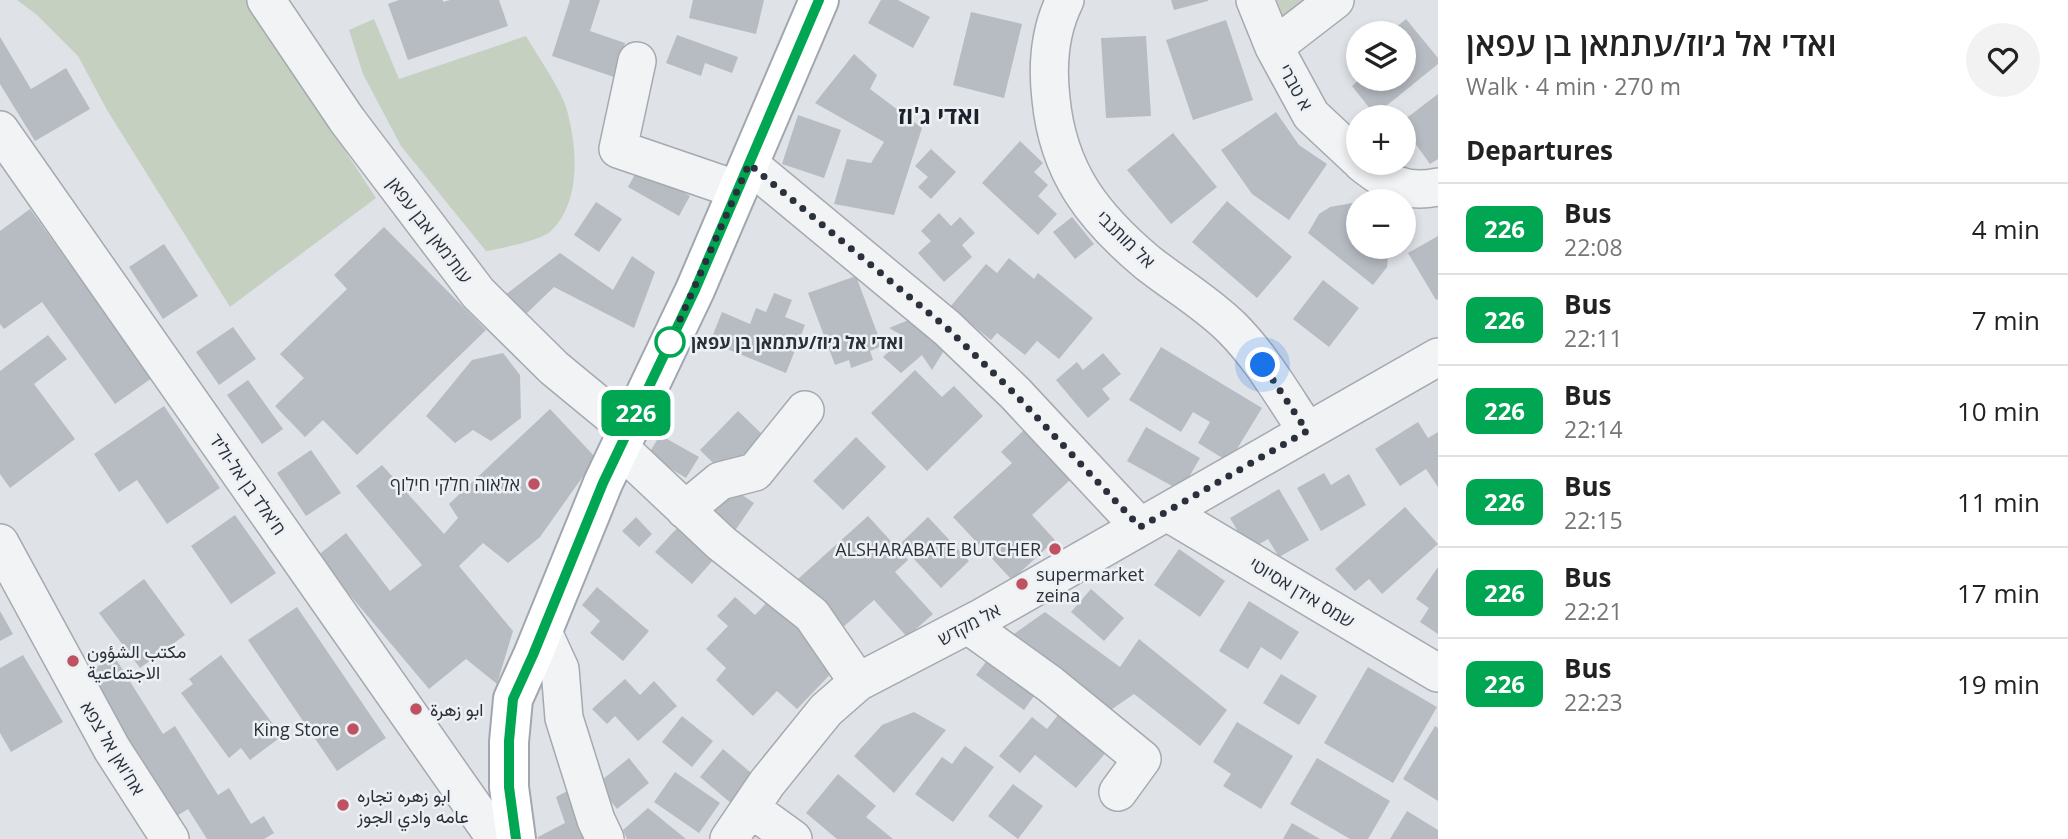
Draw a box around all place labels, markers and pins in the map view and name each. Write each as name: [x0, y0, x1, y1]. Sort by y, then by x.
marker: ואדי אל ג׳וז/עתמאן בן עפאן: [655, 327, 685, 357]
place label: ואדי אל ג׳וז/עתמאן בן עפאן: [691, 330, 903, 354]
place label: אלאוה חלקי חילוף: [390, 472, 520, 496]
marker: אלאוה חלקי חילוף: [526, 476, 542, 492]
place label: ALSHARABATE BUTCHER: [835, 537, 1041, 561]
marker: ALSHARABATE BUTCHER: [1047, 541, 1063, 557]
place label: supermarket zeina: [1036, 562, 1144, 607]
marker: supermarket zeina: [1014, 576, 1030, 592]
place label: مكتب الشؤون الاجتماعية: [87, 639, 186, 684]
marker: مكتب الشؤون الاجتماعية: [65, 653, 81, 669]
place label: ابو زهرة: [430, 697, 483, 721]
marker: ابو زهرة: [408, 701, 424, 717]
place label: King Store: [253, 717, 339, 741]
marker: King Store: [345, 721, 361, 737]
place label: ابو زهره تجاره عامه وادي الجوز: [356, 783, 469, 832]
marker: ابو زهره تجاره عامه وادي الجوز: [335, 797, 351, 813]

